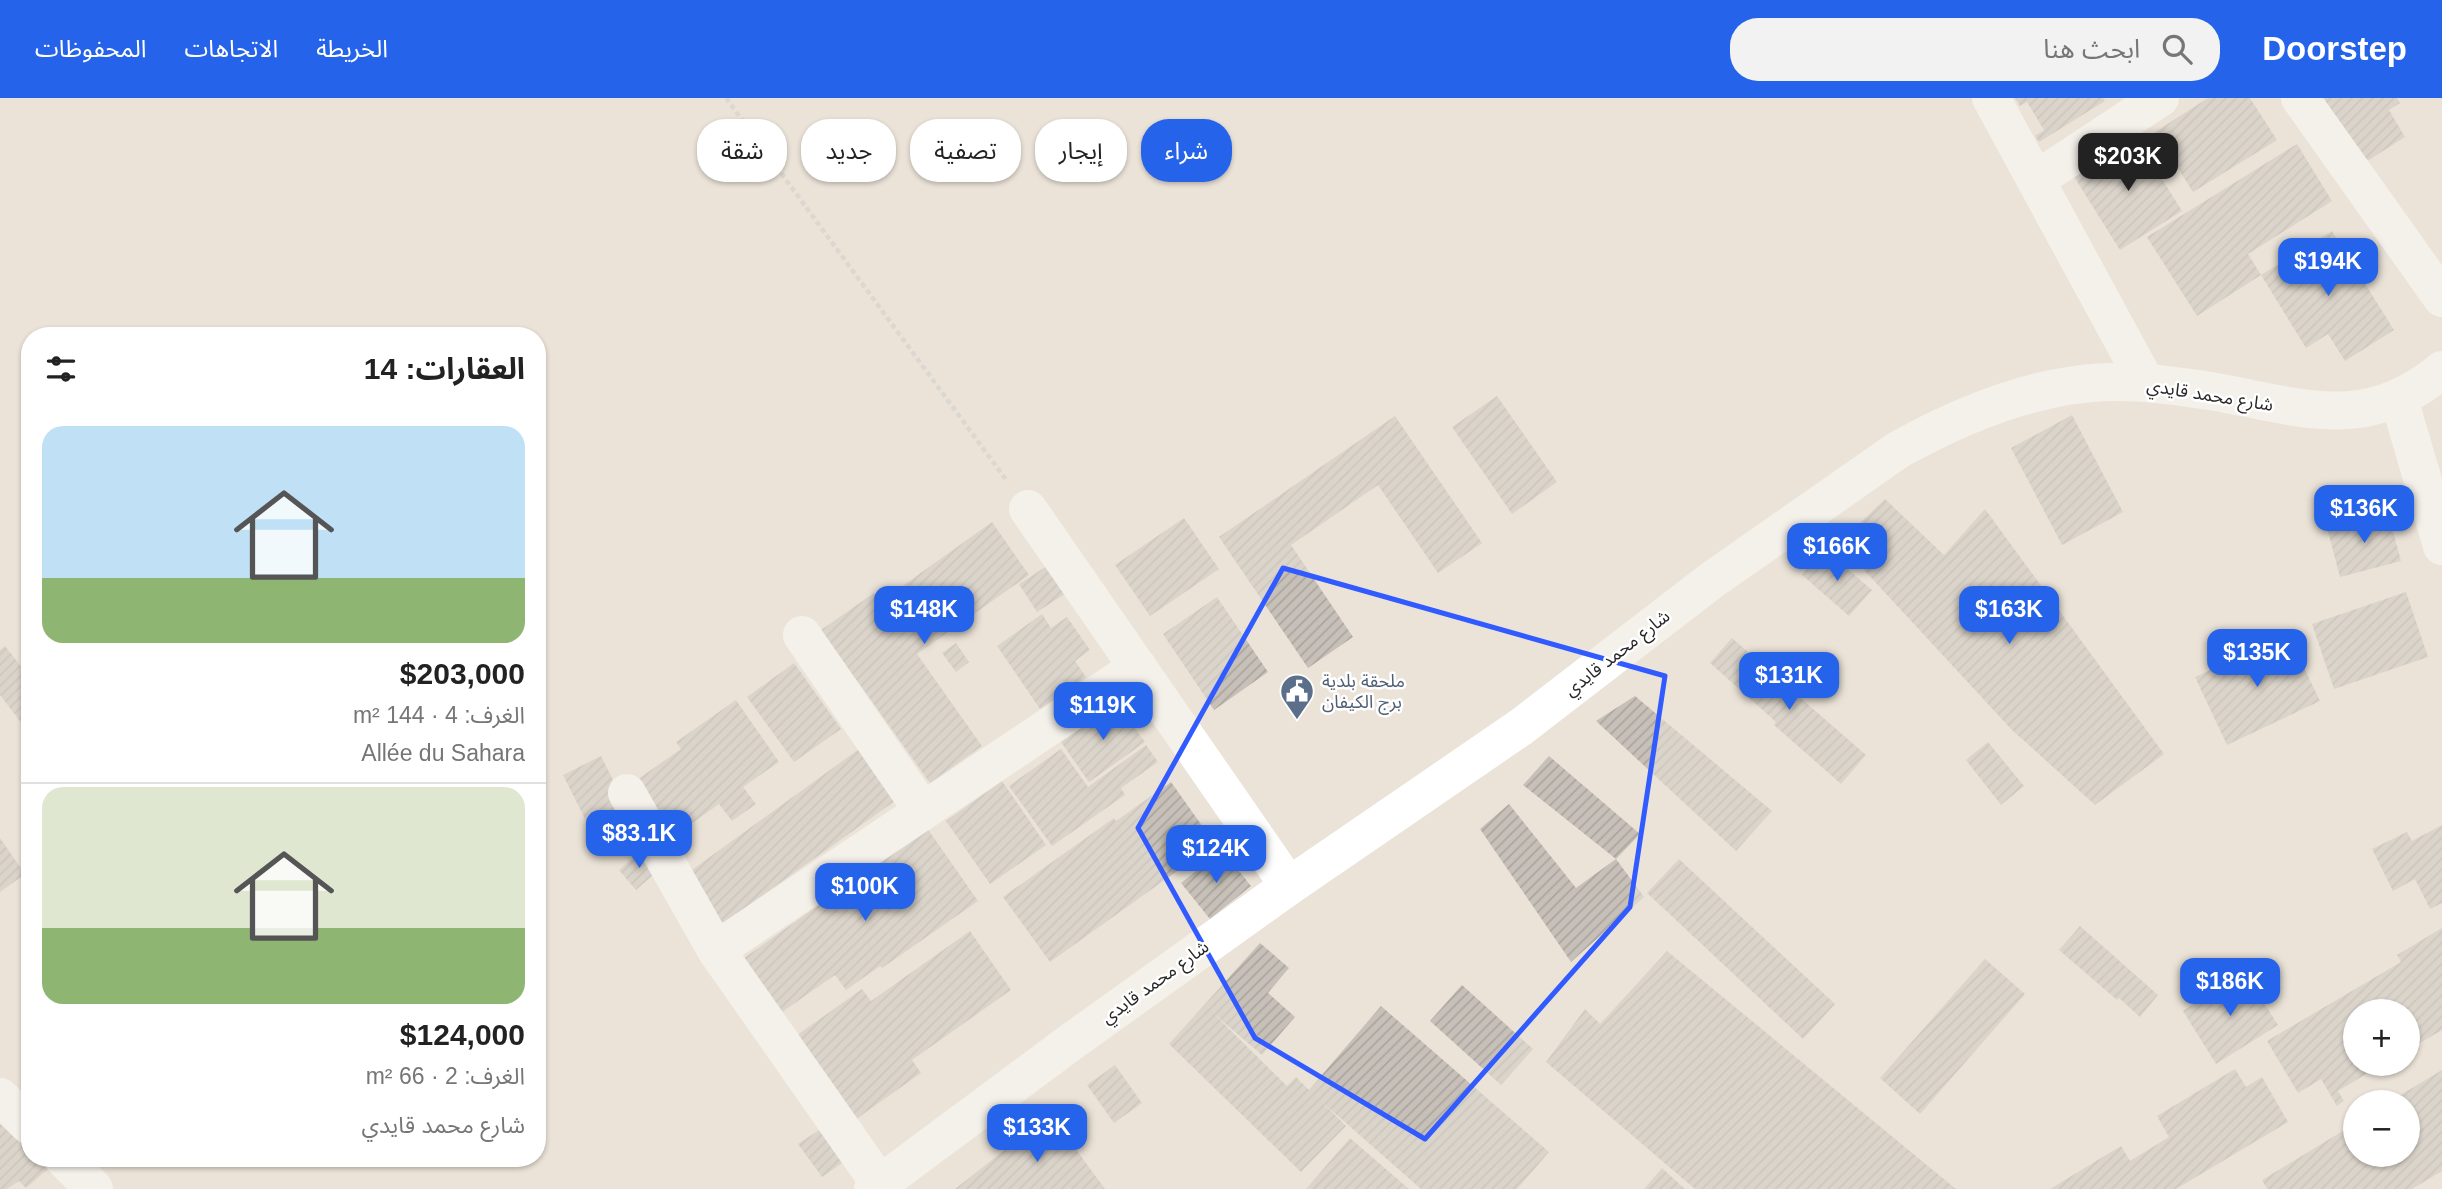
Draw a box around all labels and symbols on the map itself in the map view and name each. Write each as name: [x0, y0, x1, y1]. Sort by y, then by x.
pin: $203K: [2079, 134, 2177, 193]
pin: $194K: [2279, 238, 2377, 298]
street label: شارع محمد قايدي: [2145, 375, 2275, 419]
pin: $136K: [2315, 486, 2413, 545]
pin: $166K: [1788, 524, 1886, 583]
pin: $148K: [875, 587, 973, 646]
pin: $163K: [1960, 587, 2058, 646]
street label: شارع محمد قايدي: [1560, 606, 1676, 703]
pin: $135K: [2208, 630, 2306, 689]
pin: $131K: [1740, 652, 1838, 712]
place label: ملحقة بلدية برج الكيفان: [1322, 671, 1405, 715]
public building icon: ملحقة بلدية برج الكيفان: [1278, 672, 1316, 721]
pin: $119K: [1054, 682, 1152, 742]
pin: $83.1K: [582, 810, 696, 870]
pin: $124K: [1167, 826, 1265, 885]
pin: $100K: [816, 864, 914, 923]
street label: شارع محمد قايدي: [1097, 936, 1215, 1031]
pin: $186K: [2181, 958, 2279, 1018]
pin: $133K: [988, 1104, 1086, 1164]

